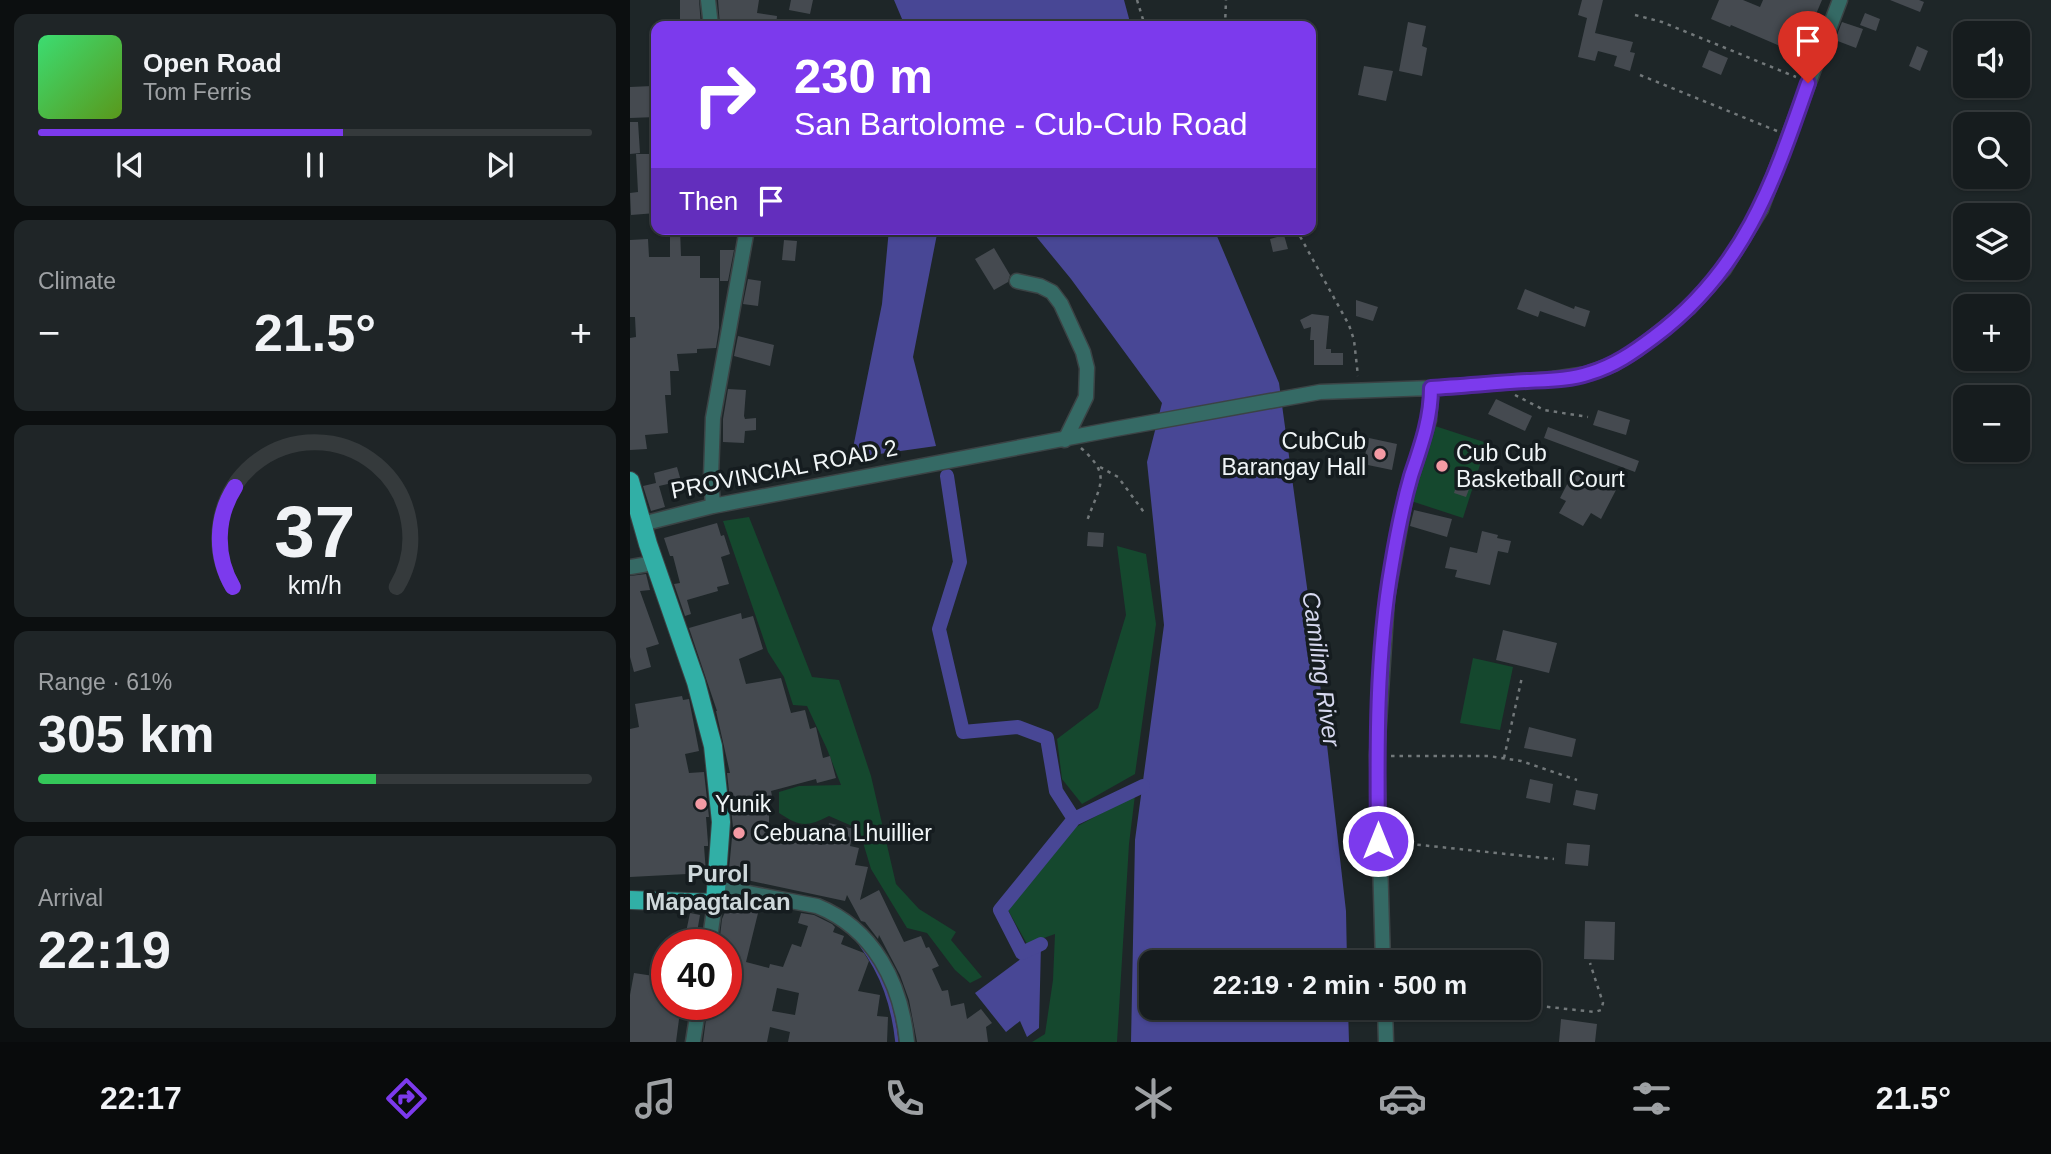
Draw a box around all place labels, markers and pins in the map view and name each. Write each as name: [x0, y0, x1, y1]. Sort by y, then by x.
pin: [1778, 11, 1838, 83]
place label: CubCub Barangay Hall: [1222, 428, 1366, 480]
place label: Cub Cub Basketball Court: [1456, 440, 1625, 492]
marker: CubCub Barangay Hall: [1372, 446, 1388, 462]
marker: Cub Cub Basketball Court: [1434, 458, 1450, 474]
place label: Yunik: [715, 791, 772, 817]
marker: Yunik: [693, 796, 709, 812]
place label: Cebuana Lhuillier: [753, 820, 932, 846]
marker: Cebuana Lhuillier: [731, 825, 747, 841]

